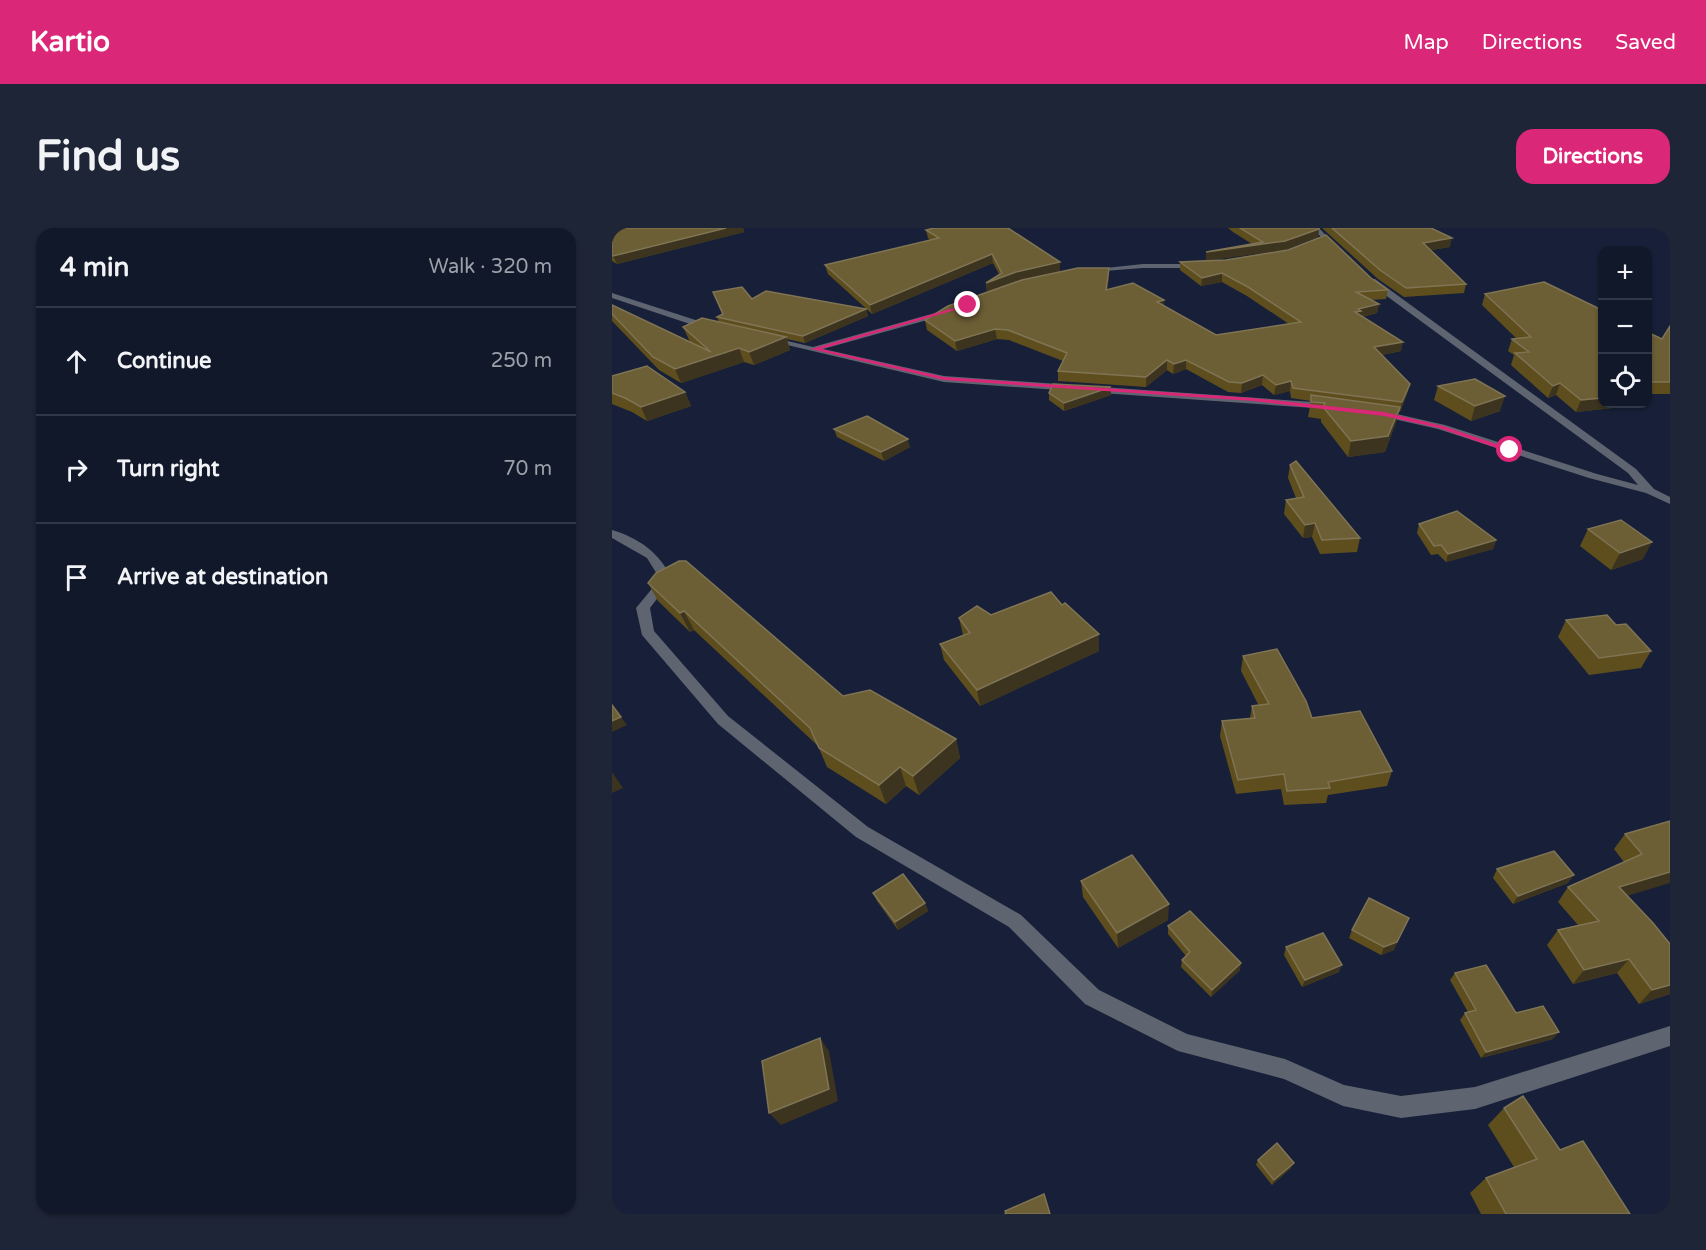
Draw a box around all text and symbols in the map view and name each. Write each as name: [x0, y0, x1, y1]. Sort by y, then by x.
text: Kartio: [30, 25, 110, 59]
text: Map: [1403, 30, 1449, 55]
text: Directions: [1482, 30, 1582, 55]
text: Saved: [1615, 30, 1676, 55]
button: Directions: [1516, 129, 1670, 184]
text: Find us: [36, 131, 180, 182]
map controls: [1598, 246, 1652, 408]
button: +: [1598, 246, 1652, 300]
text: 4 min: [60, 252, 129, 283]
text: Walk · 320 m: [429, 255, 552, 279]
route end: [954, 291, 980, 317]
button: −: [1598, 300, 1652, 354]
icon: ahead: [60, 345, 93, 378]
text: Continue: [117, 348, 212, 374]
text: 250 m: [491, 349, 552, 373]
button: locate: [1598, 354, 1652, 408]
route start: [1496, 436, 1522, 462]
icon: right: [60, 453, 93, 486]
text: Turn right: [117, 456, 219, 482]
text: 70 m: [503, 457, 552, 481]
icon: arrive: [60, 561, 93, 594]
text: Arrive at destination: [117, 564, 328, 590]

